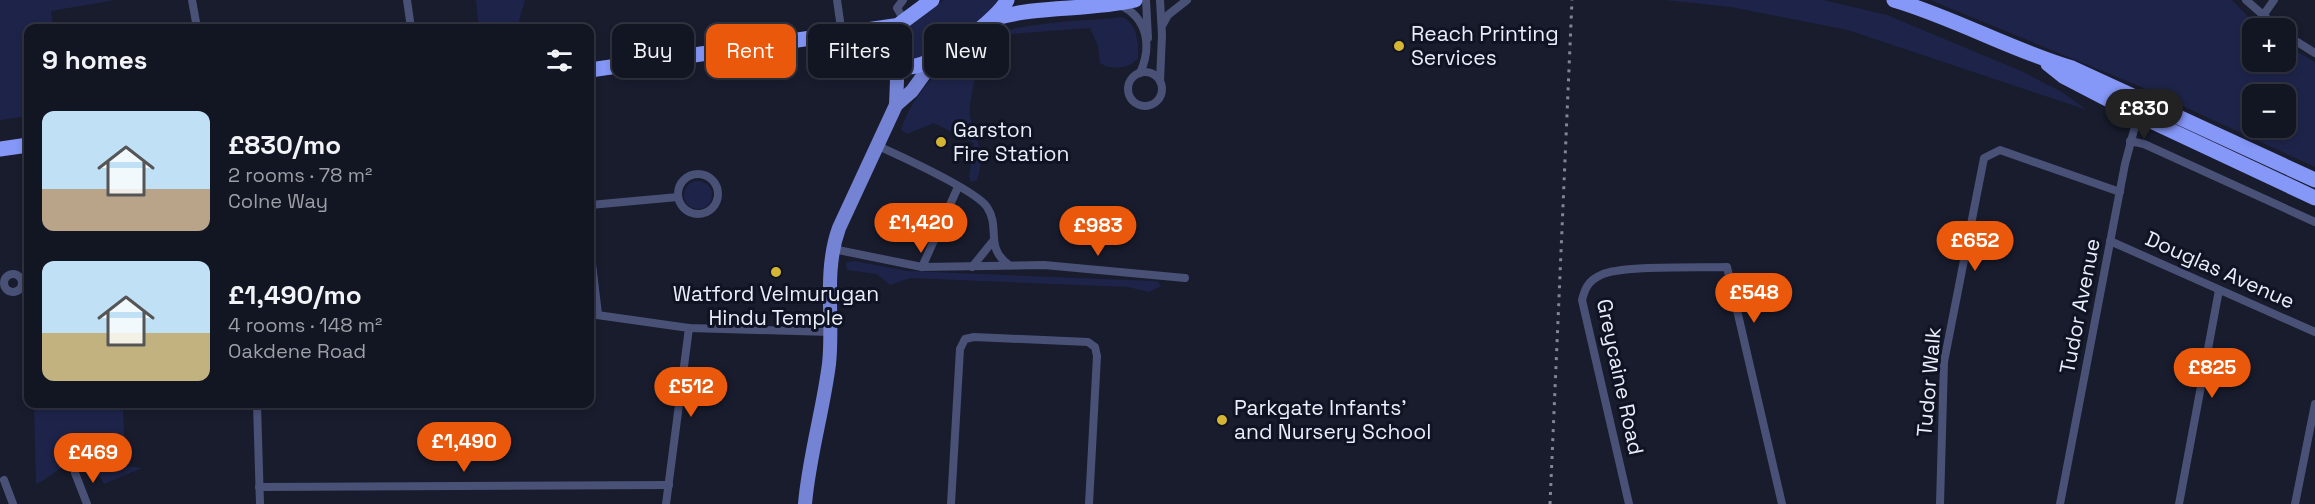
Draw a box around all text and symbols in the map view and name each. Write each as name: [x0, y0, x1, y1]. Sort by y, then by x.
map controls: [2242, 18, 2296, 138]
button: +: [2242, 18, 2296, 72]
place label: Reach Printing Services: [1411, 20, 1559, 71]
chip: Buy: [612, 24, 694, 78]
chip: Rent: [706, 24, 796, 78]
chip: Filters: [808, 24, 912, 78]
chip: New: [924, 24, 1009, 78]
marker: Reach Printing Services: [1392, 39, 1406, 53]
text: 9 homes: [42, 43, 147, 77]
icon: filters: [543, 44, 576, 77]
button: −: [2242, 84, 2296, 138]
pin: £830: [2108, 89, 2180, 140]
text: £830: [2119, 95, 2169, 121]
place label: Garston Fire Station: [953, 116, 1069, 167]
text: £830/mo: [228, 128, 341, 162]
icon: home: [90, 135, 162, 207]
marker: Garston Fire Station: [934, 135, 948, 149]
text: 2 rooms · 78 m²: [228, 162, 372, 188]
text: Colne Way: [228, 188, 328, 214]
pin: £1,420: [872, 203, 970, 254]
pin: £983: [1062, 206, 1134, 257]
text: £1,420: [888, 209, 954, 235]
text: £983: [1073, 212, 1123, 238]
pin: £652: [1939, 221, 2011, 272]
street label: Douglas Avenue: [2141, 225, 2299, 315]
text: £652: [1951, 227, 1999, 253]
street label: Tudor Avenue: [2053, 236, 2106, 376]
marker: Watford Velmurugan Hindu Temple: [769, 265, 783, 279]
pin: £548: [1718, 273, 1790, 324]
text: £1,490/mo: [228, 278, 362, 312]
text: £548: [1729, 279, 1779, 305]
place label: Watford Velmurugan Hindu Temple: [673, 280, 879, 331]
icon: home: [90, 285, 162, 357]
street label: Greycaine Road: [1591, 296, 1650, 457]
text: 4 rooms · 148 m²: [228, 312, 382, 338]
street label: Tudor Walk: [1910, 326, 1947, 438]
text: Oakdene Road: [228, 338, 366, 364]
pin: £825: [2176, 348, 2248, 399]
text: £825: [2188, 354, 2236, 380]
pin: £512: [655, 367, 727, 418]
text: £512: [668, 373, 714, 399]
place label: Parkgate Infants' and Nursery School: [1234, 394, 1431, 445]
marker: Parkgate Infants' and Nursery School: [1215, 413, 1229, 427]
pin: £1,490: [415, 422, 513, 473]
text: £1,490: [431, 428, 497, 454]
pin: £469: [57, 433, 129, 484]
text: £469: [68, 439, 118, 465]

